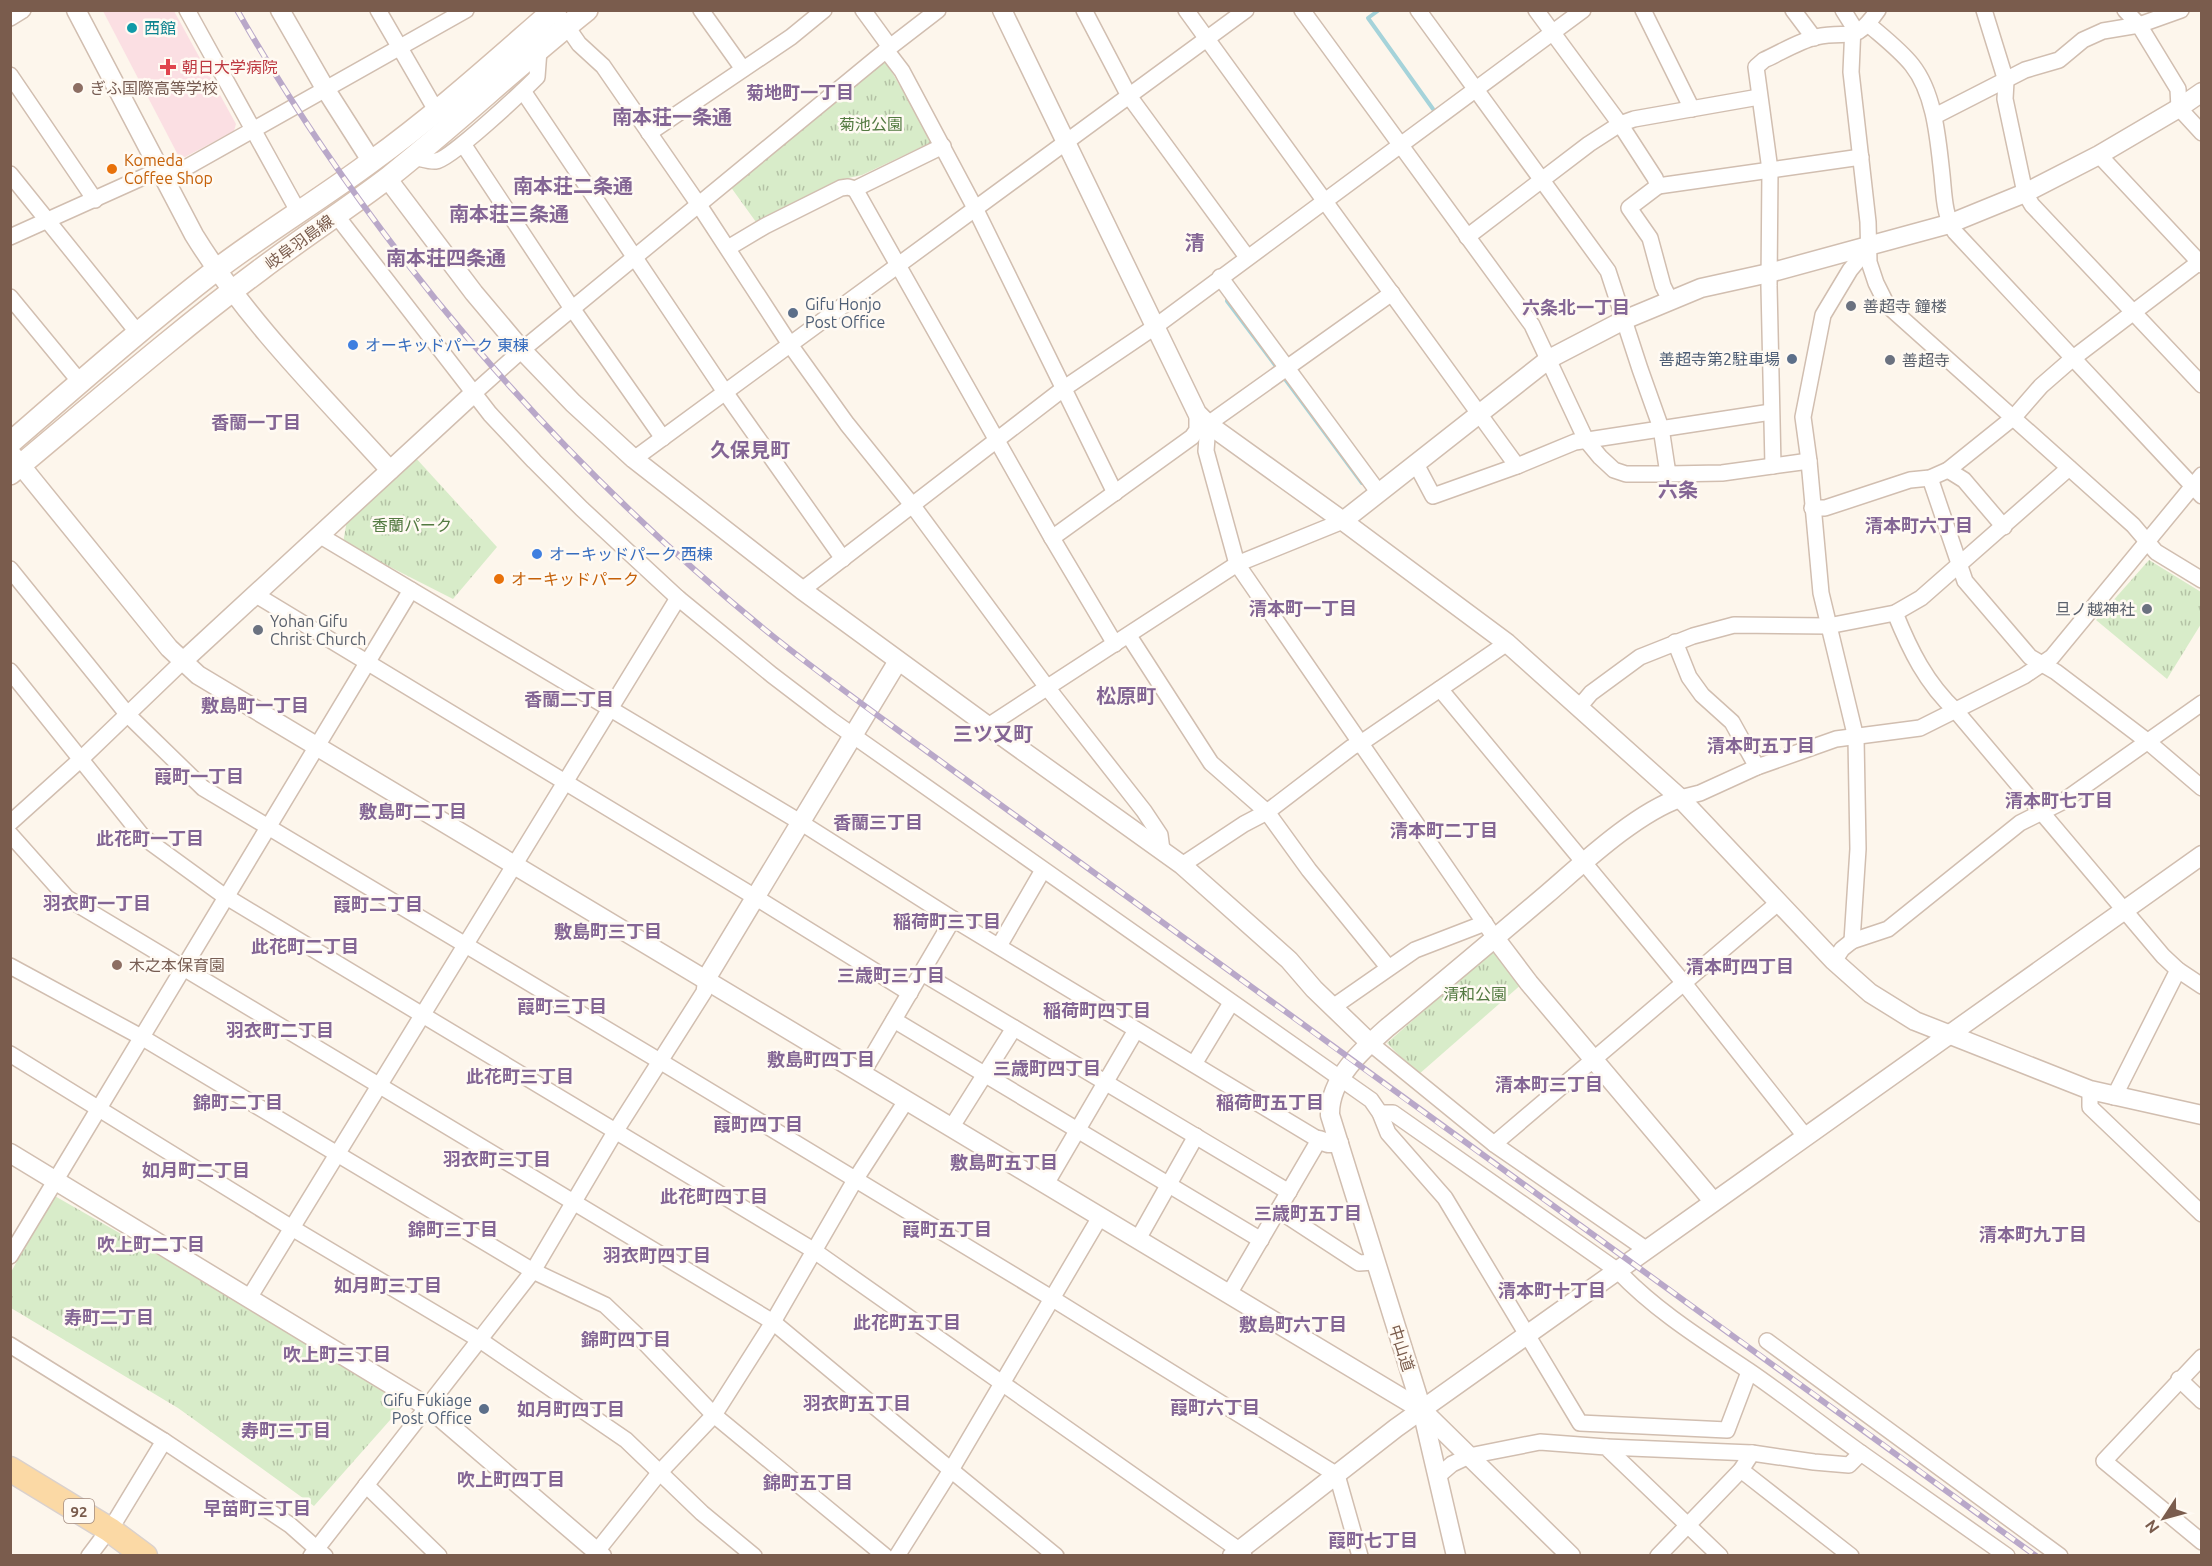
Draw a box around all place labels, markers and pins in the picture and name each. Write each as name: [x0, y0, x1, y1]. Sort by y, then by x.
place label: 西館: [144, 19, 176, 37]
marker: 西館: [125, 21, 139, 35]
marker: 朝日大学病院: [159, 58, 177, 76]
place label: 朝日大学病院: [182, 58, 278, 76]
place label: ぎふ国際高等学校: [90, 79, 218, 97]
marker: ぎふ国際高等学校: [71, 81, 85, 95]
place label: Komeda Coffee Shop: [124, 151, 213, 187]
marker: Komeda Coffee Shop: [105, 162, 119, 176]
place label: Gifu Honjo Post Office: [805, 295, 885, 331]
place label: 善超寺 鐘楼: [1863, 297, 1947, 315]
marker: 善超寺 鐘楼: [1844, 299, 1858, 313]
marker: Gifu Honjo Post Office: [786, 306, 800, 320]
place label: オーキッドパーク 東棟: [365, 336, 529, 354]
marker: オーキッドパーク 東棟: [346, 338, 360, 352]
place label: 善超寺第2駐車場: [1659, 350, 1780, 368]
place label: 善超寺: [1902, 351, 1950, 369]
marker: 善超寺第2駐車場: [1785, 352, 1799, 366]
marker: 善超寺: [1883, 353, 1897, 367]
place label: オーキッドパーク 西棟: [549, 545, 713, 563]
marker: オーキッドパーク 西棟: [530, 547, 544, 561]
place label: オーキッドパーク: [511, 570, 639, 588]
marker: オーキッドパーク: [492, 572, 506, 586]
place label: 旦ノ越神社: [2055, 600, 2135, 618]
marker: 旦ノ越神社: [2140, 602, 2154, 616]
place label: Yohan Gifu Christ Church: [270, 612, 367, 648]
marker: Yohan Gifu Christ Church: [251, 623, 265, 637]
place label: 木之本保育園: [129, 956, 225, 974]
marker: 木之本保育園: [110, 958, 124, 972]
place label: Gifu Fukiage Post Office: [383, 1391, 472, 1427]
marker: Gifu Fukiage Post Office: [477, 1402, 491, 1416]

